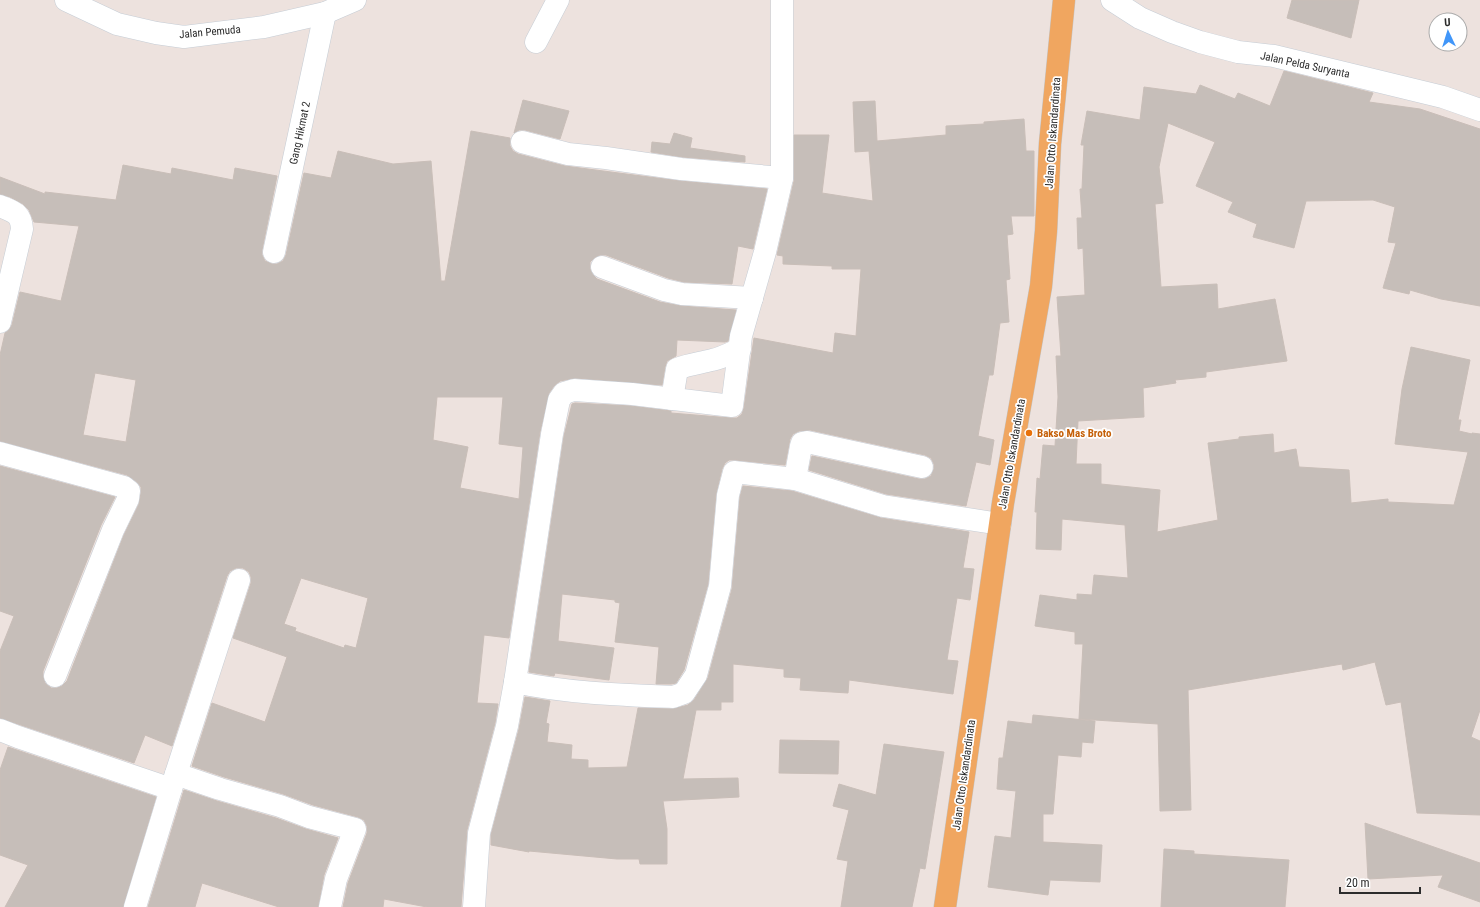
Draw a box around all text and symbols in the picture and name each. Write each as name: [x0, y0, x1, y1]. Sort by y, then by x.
north arrow: [1428, 12, 1468, 52]
text: U: [1444, 16, 1451, 29]
street label: Jalan Pemuda: [179, 23, 241, 41]
street label: Jalan Pelda Suryanta: [1259, 49, 1351, 81]
street label: Jalan Otto Iskandardinata: [1043, 77, 1063, 189]
street label: Gang Hikmat 2: [287, 100, 313, 166]
street label: Jalan Otto Iskandardinata: [996, 398, 1028, 510]
place label: Bakso Mas Broto: [1037, 427, 1112, 440]
marker: Bakso Mas Broto: [1024, 428, 1034, 438]
street label: Jalan Otto Iskandardinata: [950, 719, 978, 831]
scale bar: [1340, 869, 1420, 895]
text: 20 m: [1346, 876, 1370, 890]

